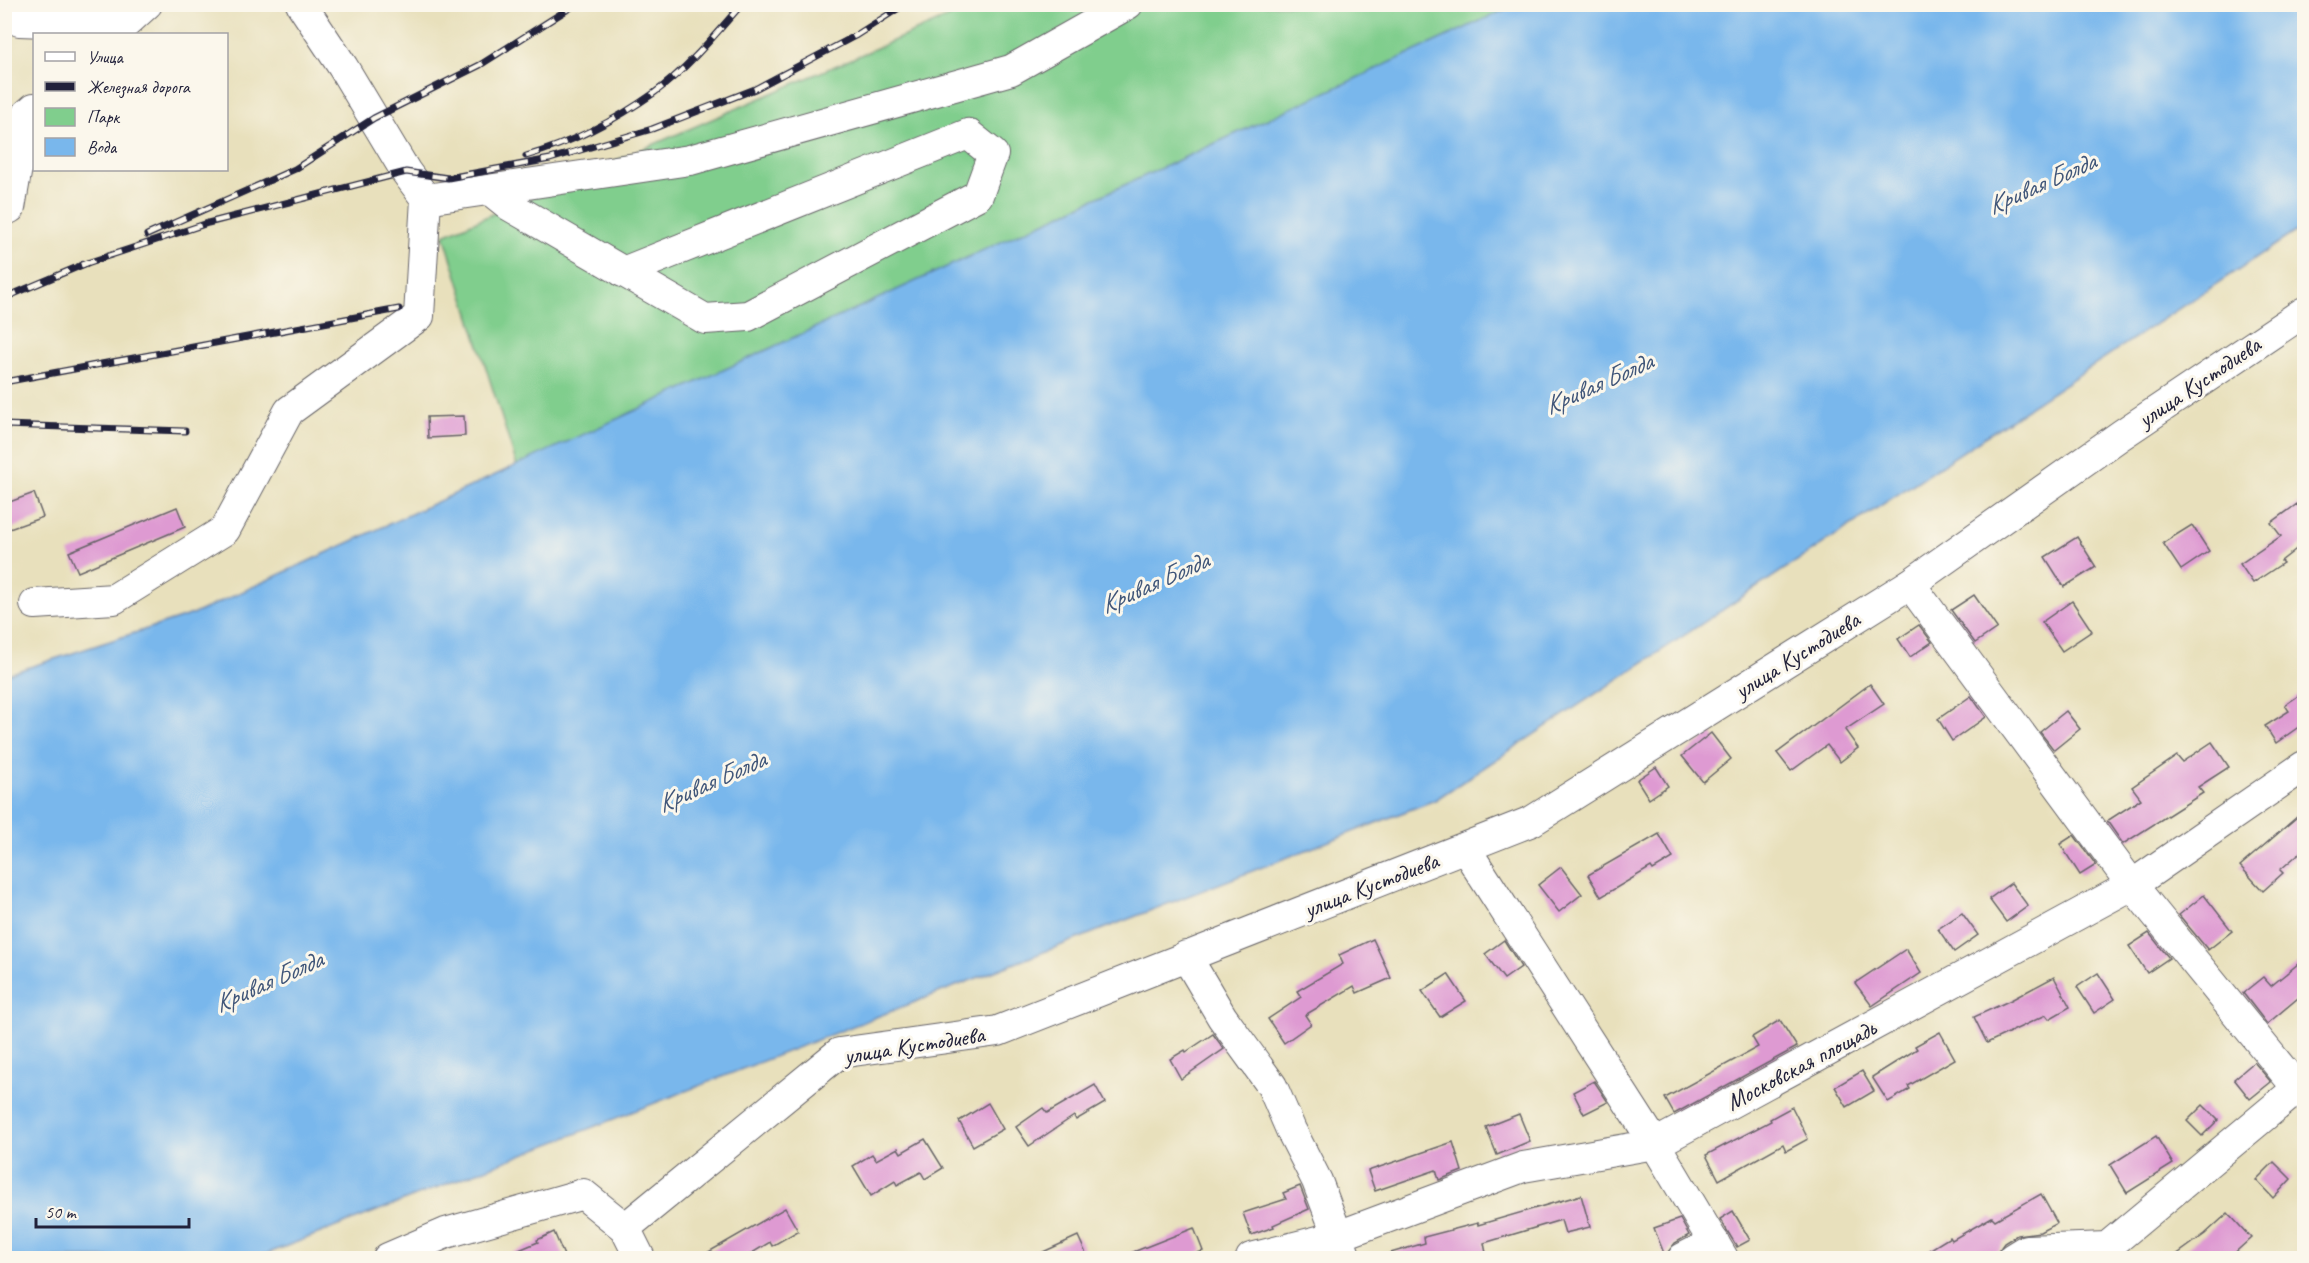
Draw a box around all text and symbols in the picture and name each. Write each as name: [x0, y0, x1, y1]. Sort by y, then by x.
legend: [33, 33, 228, 171]
text: Улица: [87, 46, 124, 68]
text: Железная дорога: [87, 76, 191, 99]
text: Парк: [87, 106, 121, 128]
text: Вода: [87, 136, 118, 158]
water label: Кривая Болда: [1982, 144, 2103, 222]
street label: улица Кустодиева: [2130, 329, 2267, 435]
water label: Кривая Болда: [1539, 344, 1660, 422]
water label: Кривая Болда: [1095, 543, 1216, 621]
street label: улица Кустодиева: [1727, 604, 1866, 706]
water label: Кривая Болда: [652, 742, 773, 820]
street label: улица Кустодиева: [1298, 845, 1444, 925]
water label: Кривая Болда: [209, 942, 330, 1020]
street label: Московская площадь: [1721, 1012, 1882, 1117]
street label: улица Кустодиева: [840, 1019, 988, 1071]
scale bar: [36, 1191, 189, 1229]
text: 50 m: [45, 1201, 78, 1223]

